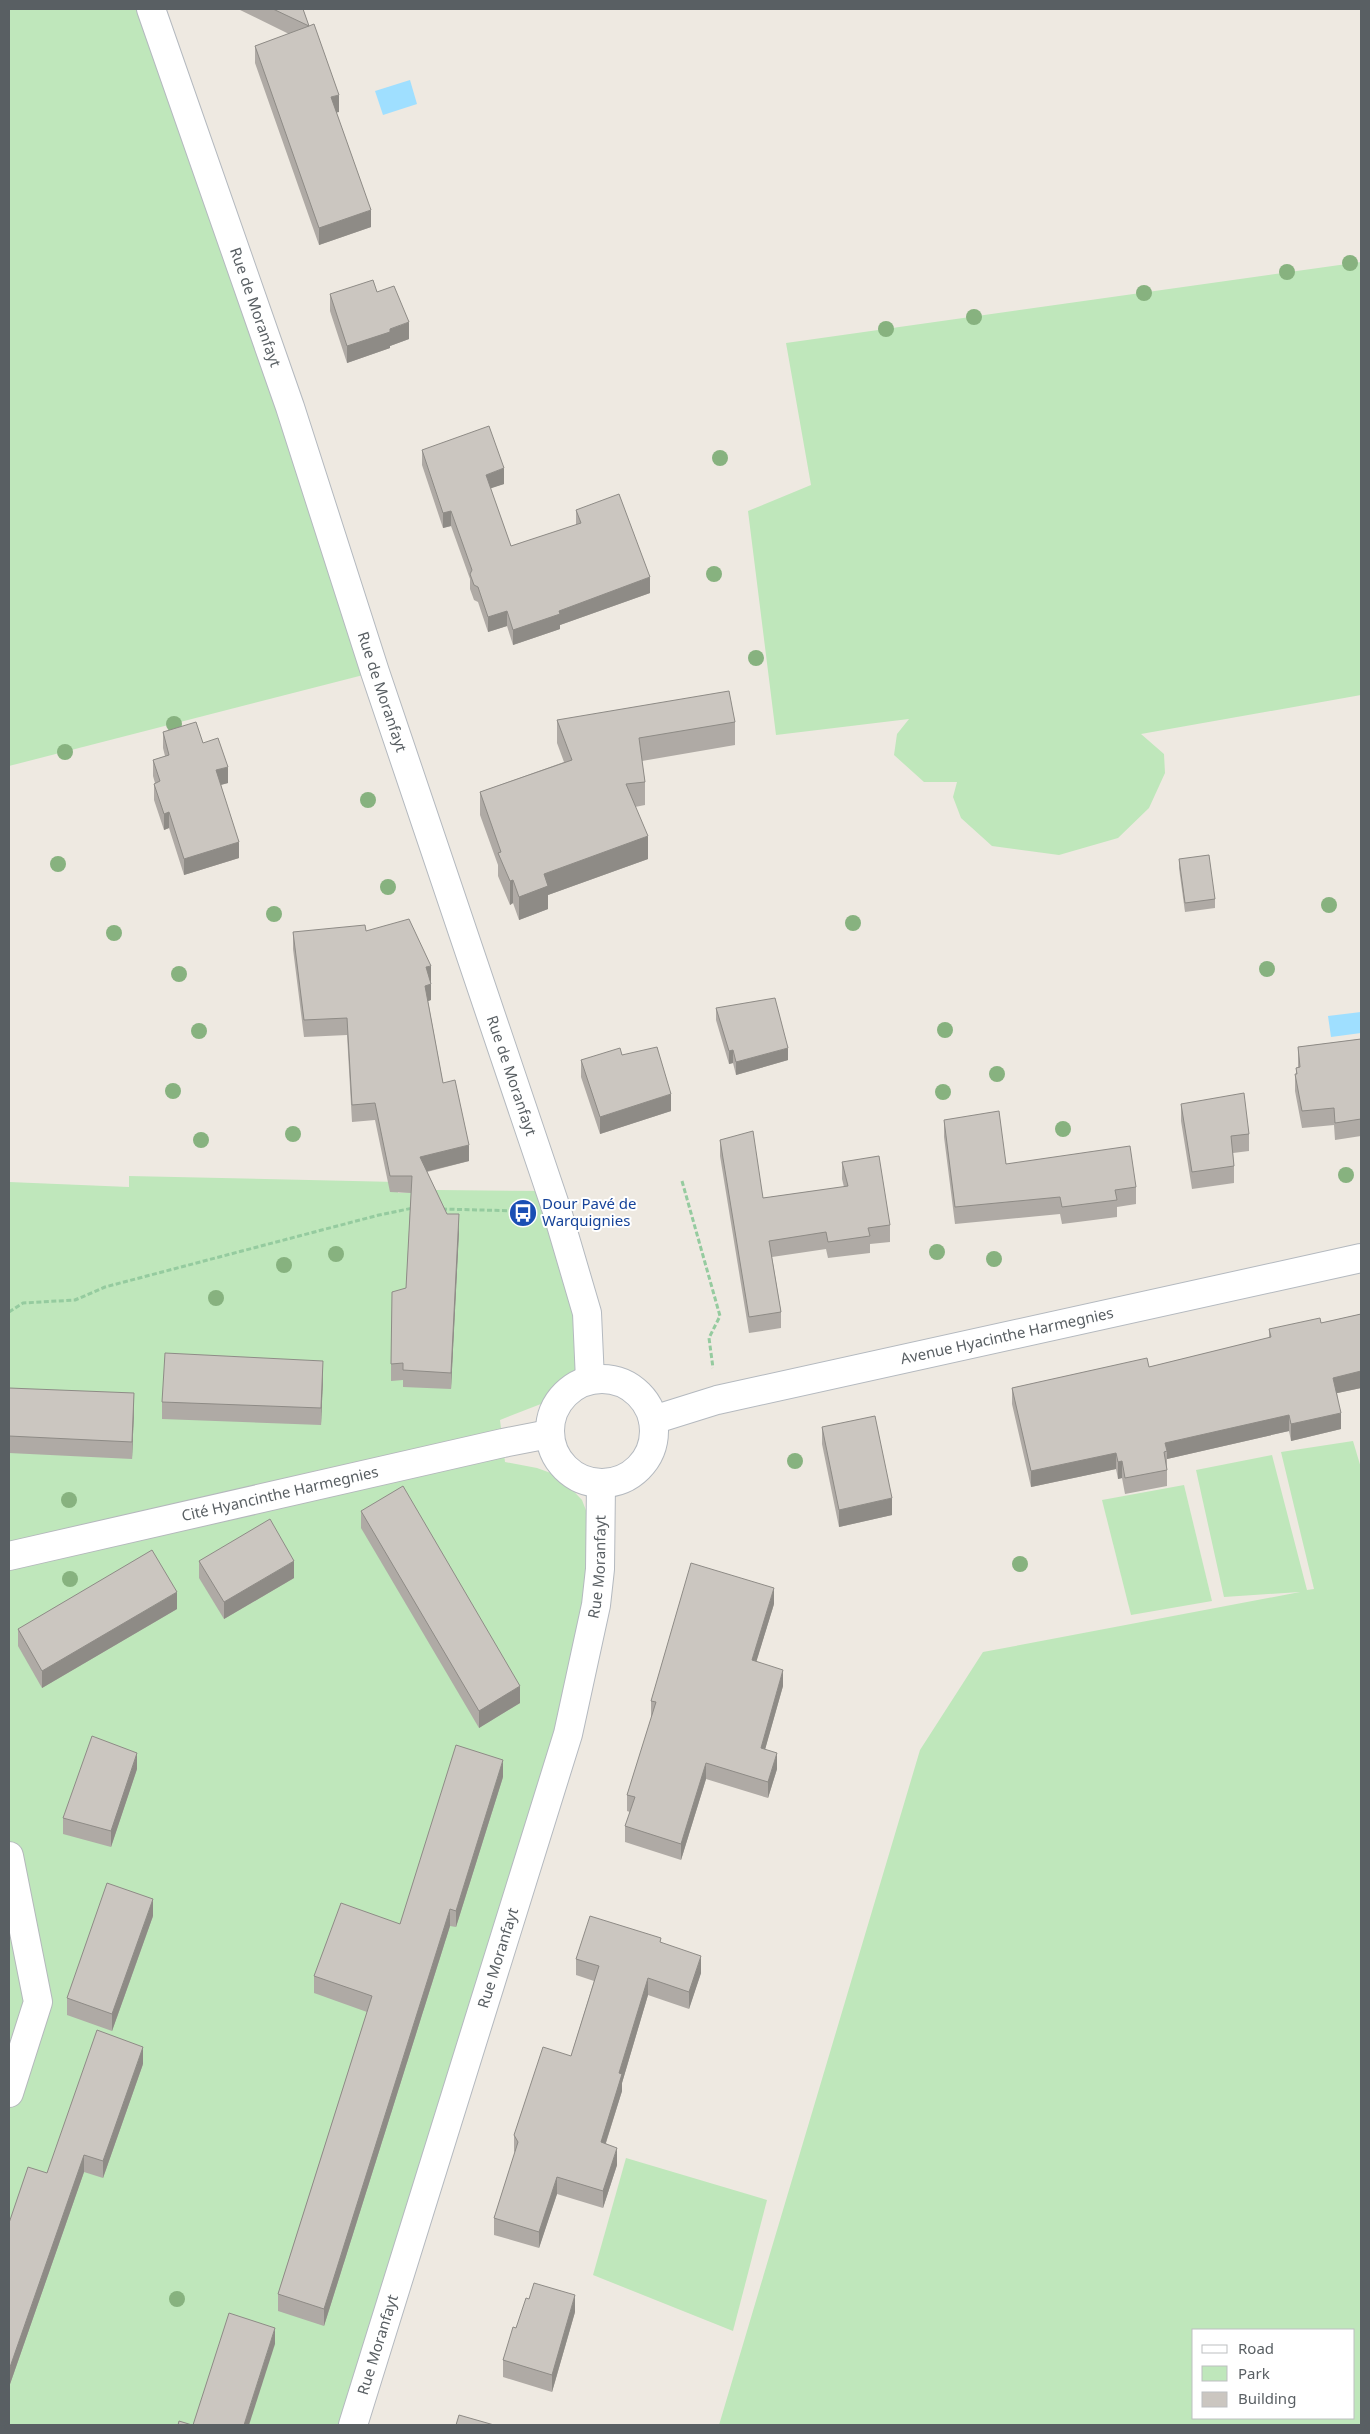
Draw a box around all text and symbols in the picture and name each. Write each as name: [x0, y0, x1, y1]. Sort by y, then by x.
street label: Rue de Moranfayt: [226, 244, 286, 370]
street label: Rue de Moranfayt: [354, 629, 412, 755]
street label: Rue de Moranfayt: [483, 1013, 542, 1139]
place label: Dour Pavé de Warquignies: [542, 1193, 637, 1230]
bus stop icon: Dour Pavé de Warquignies: [508, 1198, 538, 1228]
street label: Avenue Hyacinthe Harmegnies: [898, 1302, 1115, 1368]
street label: Cité Hyancinthe Harmegnies: [179, 1461, 380, 1525]
street label: Rue Moranfayt: [582, 1514, 610, 1620]
street label: Rue Moranfayt: [472, 1905, 522, 2010]
street label: Rue Moranfayt: [352, 2291, 402, 2397]
legend: [1192, 2329, 1355, 2419]
text: Road: [1238, 2338, 1274, 2358]
text: Park: [1238, 2363, 1270, 2383]
text: Building: [1238, 2388, 1296, 2408]

